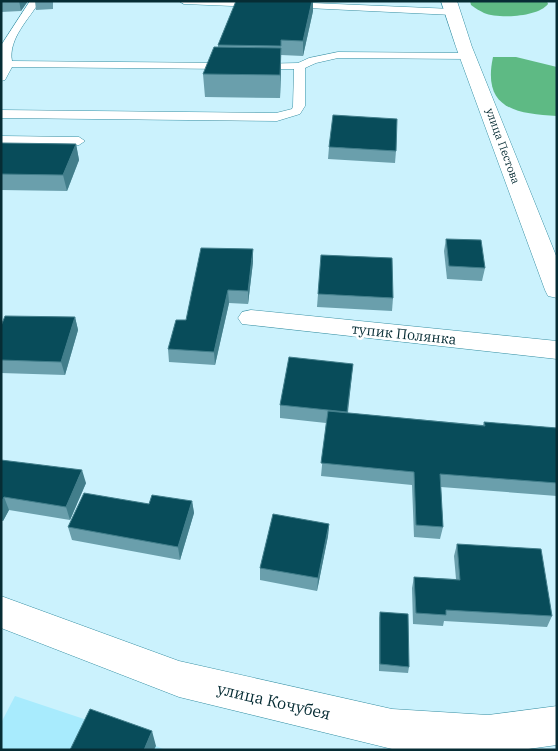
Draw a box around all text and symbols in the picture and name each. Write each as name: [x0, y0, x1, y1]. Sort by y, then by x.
street label: улица Пестова: [483, 106, 523, 186]
street label: тупик Полянка: [351, 320, 458, 348]
street label: улица Кочубея: [215, 678, 333, 724]

